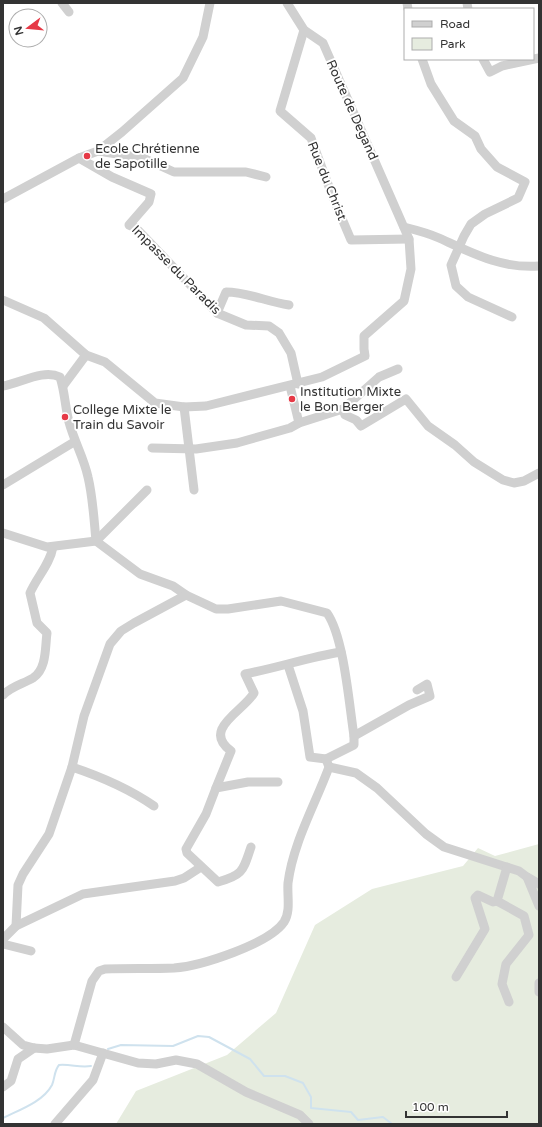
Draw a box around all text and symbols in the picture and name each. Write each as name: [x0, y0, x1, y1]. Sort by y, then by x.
north arrow: [8, 8, 48, 48]
legend: [404, 8, 534, 60]
text: Road: [440, 17, 470, 31]
text: N: [11, 25, 26, 37]
text: Park: [440, 37, 466, 51]
street label: Route de Degand: [323, 57, 381, 163]
street label: Rue du Christ: [304, 139, 350, 223]
place label: Ecole Chrétienne de Sapotille: [95, 141, 200, 172]
marker: Ecole Chrétienne de Sapotille: [82, 151, 92, 161]
street label: Impasse du Paradis: [128, 222, 224, 318]
place label: Institution Mixte le Bon Berger: [300, 384, 401, 415]
marker: Institution Mixte le Bon Berger: [287, 394, 297, 404]
place label: College Mixte le Train du Savoir: [73, 402, 171, 433]
marker: College Mixte le Train du Savoir: [60, 412, 70, 422]
scale bar: [406, 1093, 507, 1119]
text: 100 m: [412, 1100, 449, 1114]

